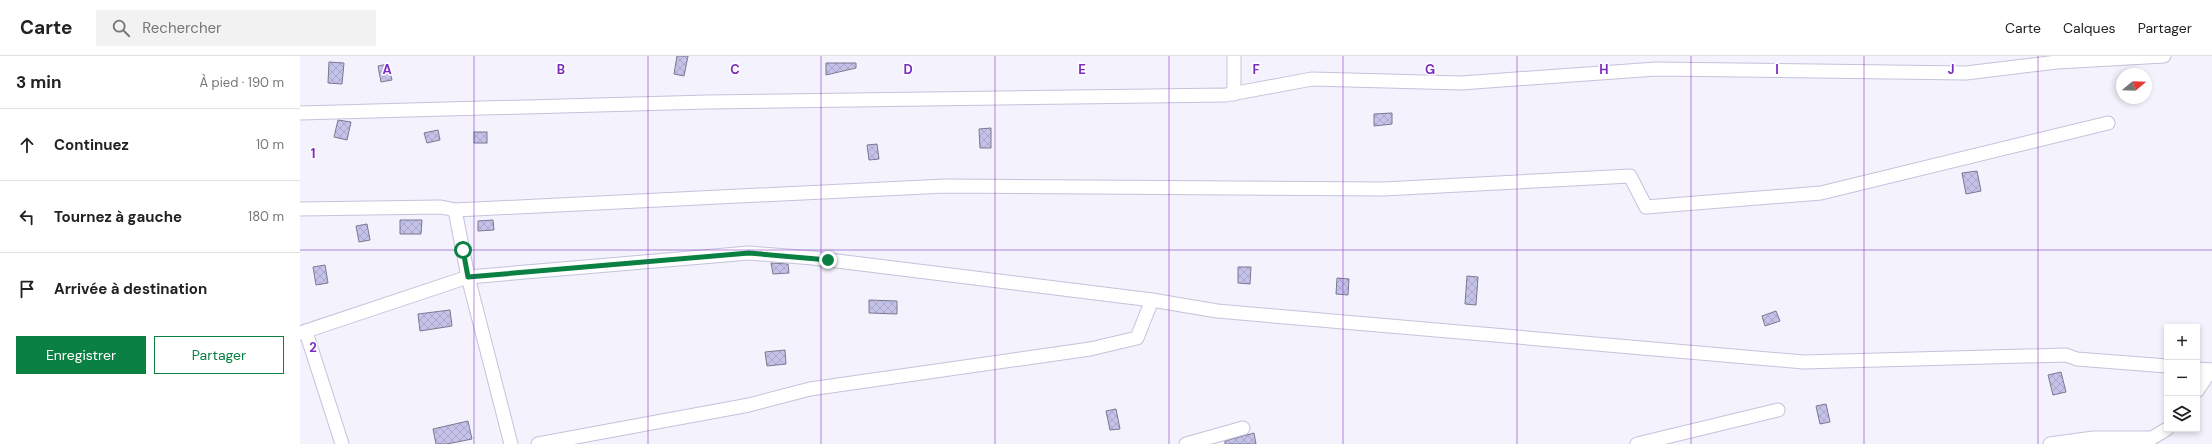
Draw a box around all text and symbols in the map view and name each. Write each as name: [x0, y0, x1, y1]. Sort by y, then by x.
search box: [96, 10, 376, 46]
text: Carte: [20, 15, 72, 40]
icon: search: [110, 17, 132, 39]
text: Rechercher: [142, 18, 222, 38]
text: Carte: [2005, 19, 2041, 37]
text: Calques: [2063, 19, 2116, 37]
text: Partager: [2138, 19, 2192, 37]
text: A: [382, 61, 392, 78]
text: B: [557, 61, 565, 78]
text: C: [730, 61, 740, 78]
text: D: [903, 61, 913, 78]
text: E: [1078, 61, 1086, 78]
text: F: [1252, 61, 1260, 78]
text: G: [1425, 61, 1435, 78]
text: H: [1599, 61, 1609, 78]
text: I: [1775, 61, 1779, 78]
text: J: [1947, 61, 1955, 78]
north arrow: [2116, 68, 2152, 104]
text: 3 min: [16, 71, 61, 93]
text: À pied · 190 m: [199, 74, 284, 91]
icon: ahead: [16, 134, 38, 156]
text: Continuez: [54, 135, 129, 155]
text: 10 m: [256, 136, 284, 153]
text: 1: [311, 145, 315, 162]
icon: left: [16, 206, 38, 228]
text: Tournez à gauche: [54, 207, 182, 227]
text: 180 m: [248, 208, 284, 225]
route start: [454, 241, 472, 259]
route end: [819, 251, 837, 269]
icon: arrive: [16, 278, 38, 300]
text: Arrivée à destination: [54, 279, 207, 299]
map controls: [2164, 324, 2200, 432]
button: +: [2164, 324, 2200, 360]
button: Enregistrer: [16, 336, 146, 374]
button: Partager: [154, 336, 284, 374]
text: 2: [309, 339, 317, 356]
button: −: [2164, 360, 2200, 396]
button: layers: [2164, 396, 2200, 432]

